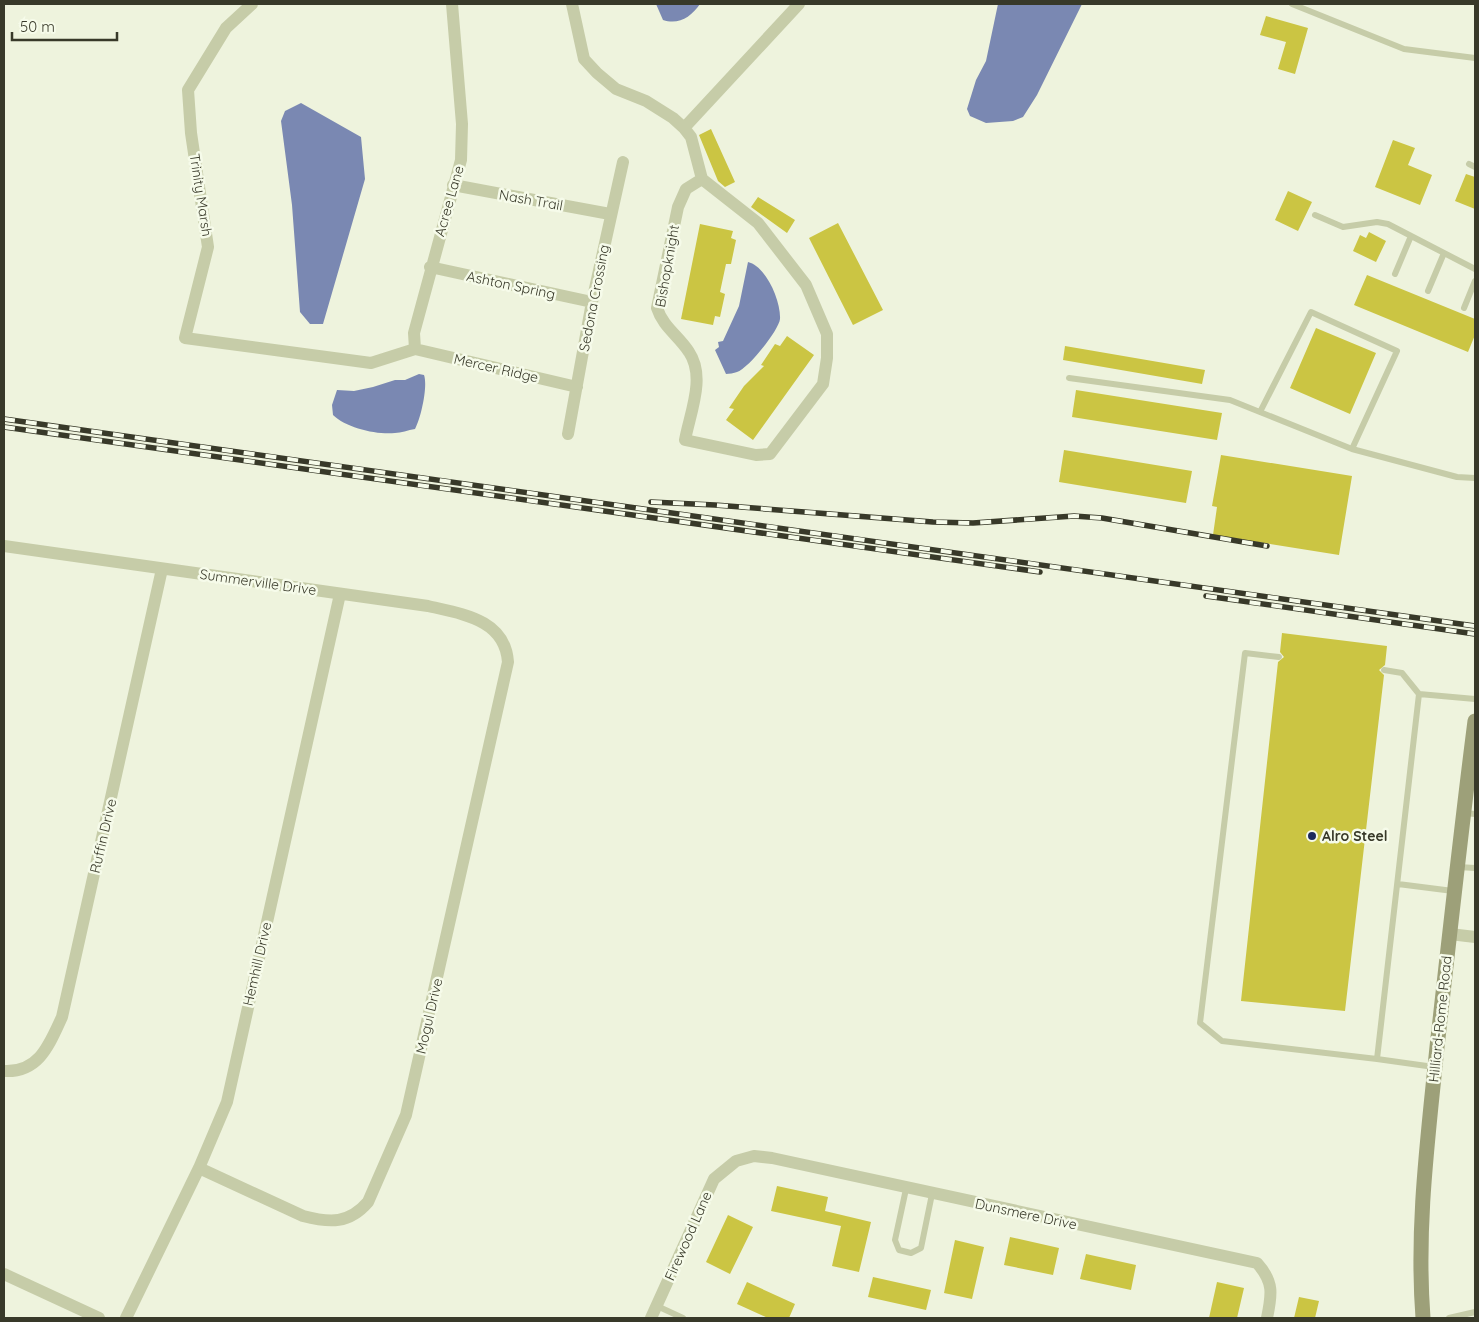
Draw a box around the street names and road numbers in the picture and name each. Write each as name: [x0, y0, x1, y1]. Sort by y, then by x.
street label: Trinity Marsh: [186, 152, 216, 238]
street label: Acree Lane: [430, 163, 468, 239]
street label: Nash Trail: [498, 186, 564, 214]
street label: Bishopknight: [651, 223, 683, 309]
street label: Sedona Crossing: [575, 243, 613, 353]
street label: Ashton Spring: [465, 267, 557, 303]
street label: Mercer Ridge: [452, 350, 540, 386]
street label: Summerville Drive: [199, 565, 318, 599]
street label: Ruffin Drive: [86, 797, 120, 875]
street label: Hemhill Drive: [239, 920, 275, 1008]
street label: Hilliard-Rome Road: [1424, 955, 1456, 1083]
street label: Mogul Drive: [412, 976, 446, 1056]
street label: Firewood Lane: [660, 1189, 716, 1283]
street label: Dunsmere Drive: [973, 1194, 1079, 1234]

